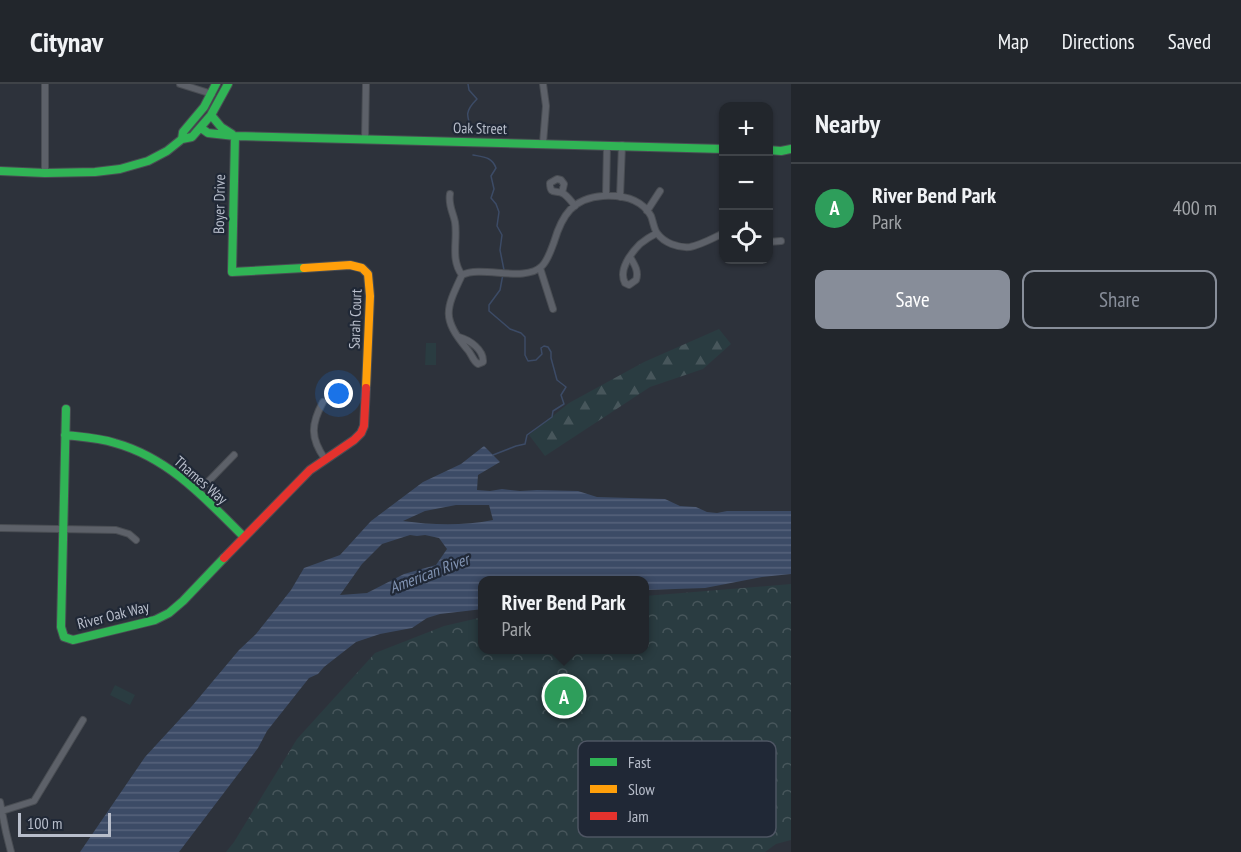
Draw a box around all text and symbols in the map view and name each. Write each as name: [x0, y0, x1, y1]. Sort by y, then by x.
text: Citynav: [30, 23, 103, 60]
text: Map: [998, 28, 1029, 55]
text: Directions: [1062, 28, 1135, 55]
text: Saved: [1168, 28, 1211, 55]
map controls: [719, 102, 773, 264]
button: +: [719, 102, 773, 156]
text: Nearby: [815, 107, 880, 140]
street label: Oak Street: [453, 118, 507, 138]
button: −: [719, 156, 773, 210]
street label: Boyer Drive: [209, 174, 229, 234]
text: River Bend Park: [872, 181, 996, 209]
text: A: [829, 195, 840, 221]
text: 400 m: [1173, 195, 1217, 221]
text: Park: [872, 209, 902, 235]
button: locate: [719, 210, 773, 264]
button: Save: [815, 270, 1010, 329]
button: Share: [1022, 270, 1217, 329]
street label: Sarah Court: [344, 289, 366, 349]
your location: [324, 379, 353, 408]
street label: Thames Way: [170, 452, 232, 509]
water label: American River: [387, 548, 474, 597]
popup: [478, 576, 649, 654]
text: River Bend Park: [502, 588, 626, 616]
street label: River Oak Way: [75, 597, 151, 633]
text: Park: [502, 616, 531, 642]
pin: A: [544, 674, 584, 718]
legend: [578, 741, 776, 837]
text: Fast: [628, 752, 651, 772]
text: Slow: [628, 779, 655, 799]
text: Jam: [627, 806, 649, 826]
scale bar: [18, 810, 111, 838]
text: 100 m: [27, 813, 62, 833]

